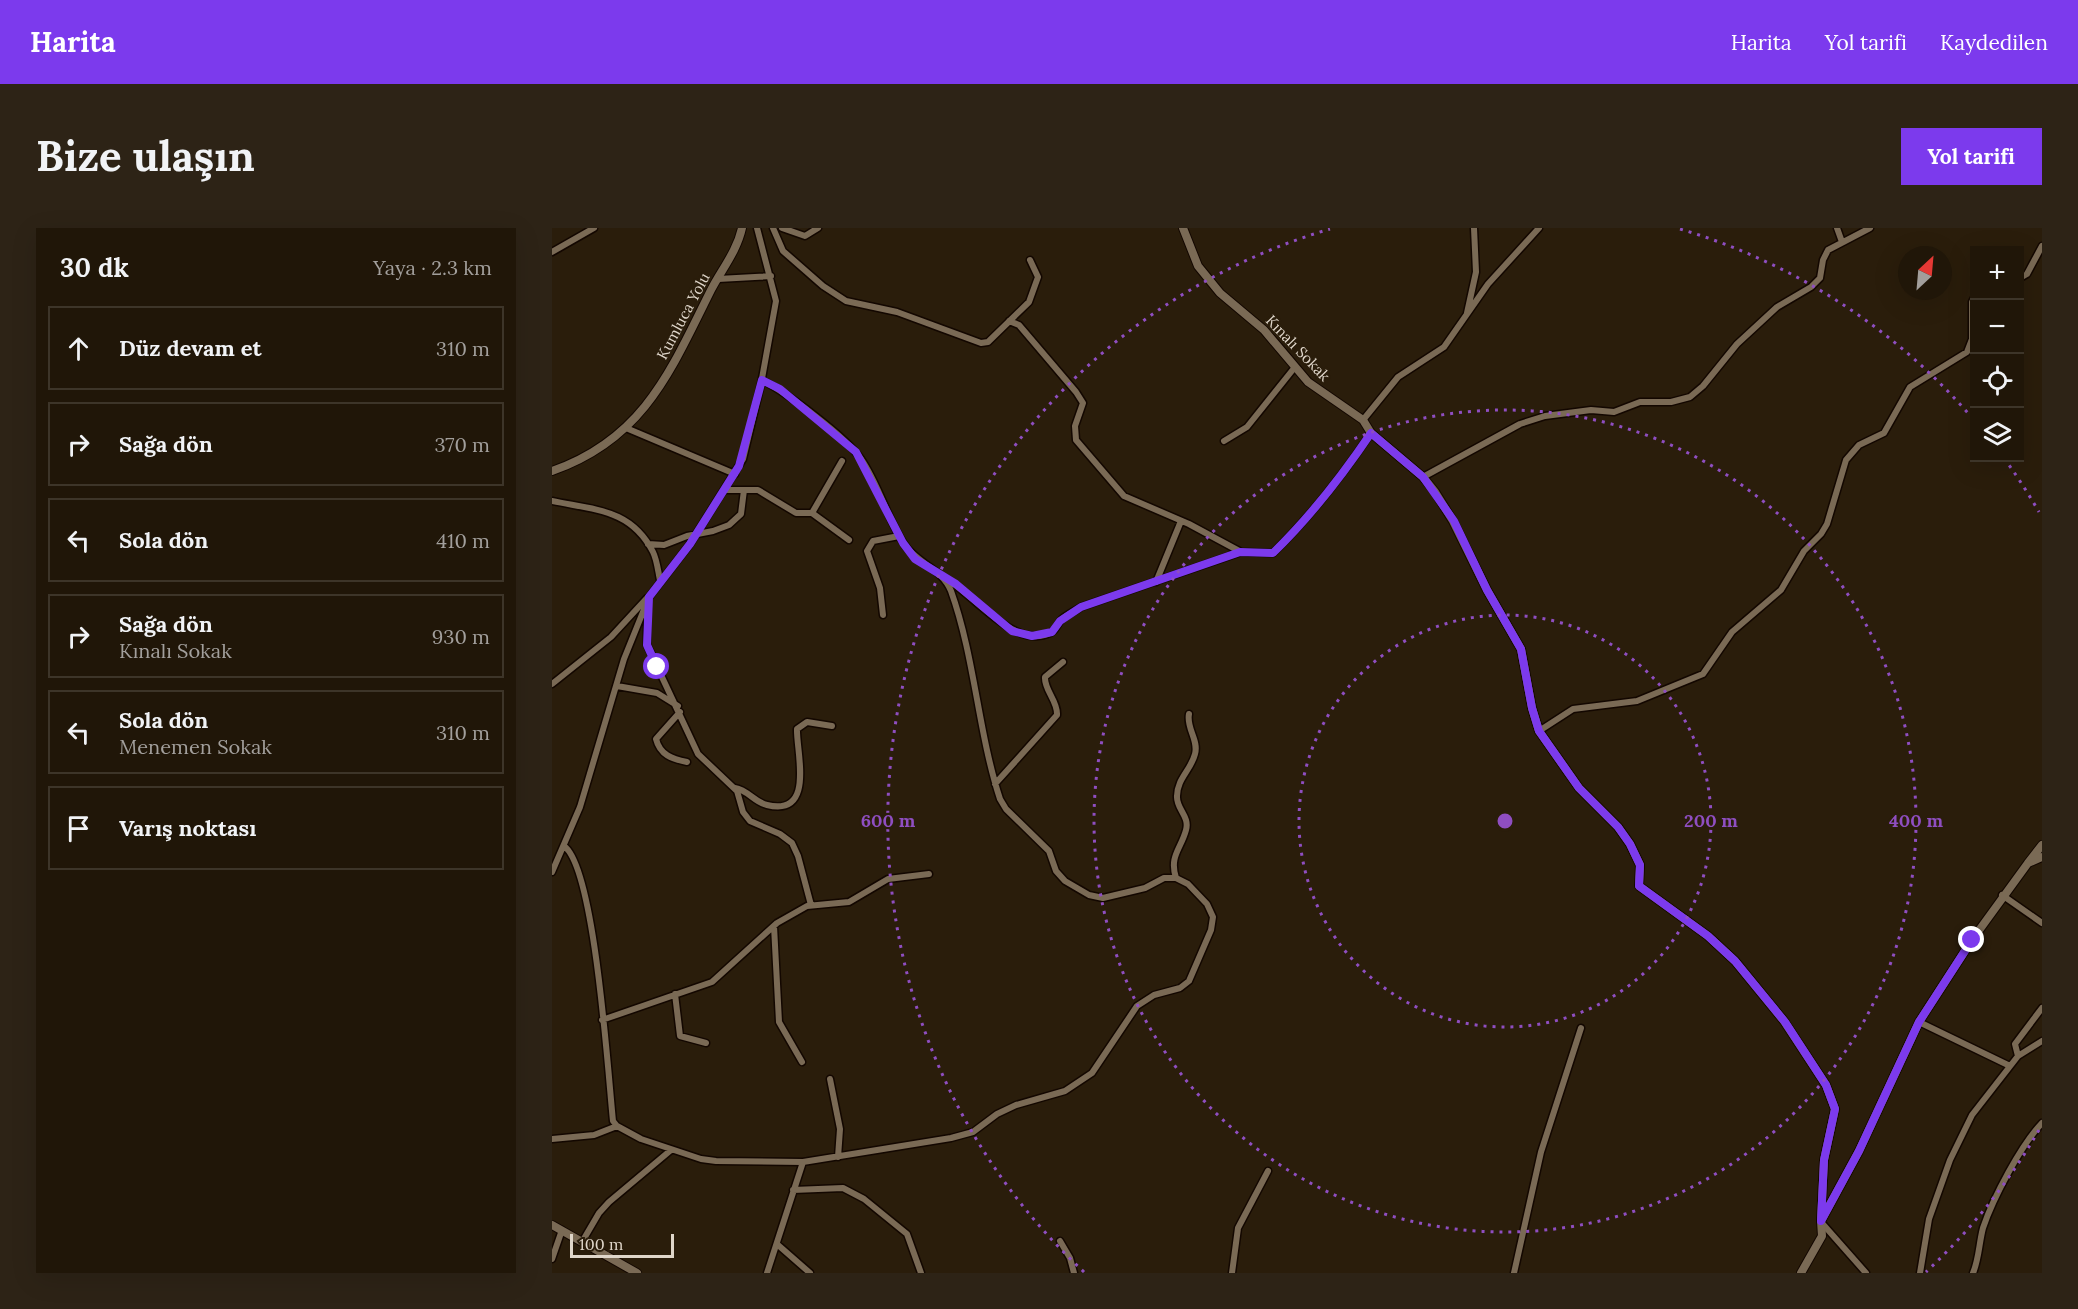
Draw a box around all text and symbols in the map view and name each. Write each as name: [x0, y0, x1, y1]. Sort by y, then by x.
text: Harita: [30, 24, 116, 60]
text: Harita: [1731, 29, 1792, 56]
text: Yol tarifi: [1825, 29, 1907, 56]
text: Kaydedilen: [1940, 29, 2048, 56]
button: Yol tarifi: [1901, 128, 2042, 185]
text: Bize ulaşın: [36, 129, 255, 183]
north arrow: [1898, 246, 1952, 300]
map controls: [1970, 246, 2024, 462]
button: +: [1970, 246, 2024, 300]
text: 30 dk: [60, 251, 129, 284]
text: Yaya · 2.3 km: [373, 255, 492, 280]
street label: Kumluca Yolu: [652, 269, 714, 363]
button: −: [1970, 300, 2024, 354]
street label: Kınalı Sokak: [1262, 311, 1334, 385]
icon: ahead: [62, 332, 95, 365]
text: Düz devam et: [119, 334, 262, 362]
text: 310 m: [436, 336, 490, 361]
button: locate: [1970, 354, 2024, 408]
button: layers: [1970, 408, 2024, 462]
icon: right: [62, 428, 95, 461]
text: Sağa dön: [119, 430, 213, 458]
text: 370 m: [435, 432, 490, 457]
icon: left: [62, 524, 95, 557]
text: Sola dön: [119, 526, 208, 554]
text: 410 m: [436, 528, 490, 553]
text: Sağa dön: [119, 610, 213, 638]
icon: right: [62, 620, 95, 653]
text: 930 m: [432, 624, 490, 649]
text: Kınalı Sokak: [119, 638, 232, 663]
route start: [643, 653, 669, 679]
text: Sola dön: [119, 706, 208, 734]
icon: left: [62, 716, 95, 749]
text: 310 m: [436, 720, 490, 745]
text: Menemen Sokak: [119, 734, 272, 759]
text: 600 m: [861, 809, 916, 832]
text: 200 m: [1684, 809, 1738, 832]
text: 400 m: [1889, 809, 1943, 832]
centre of rings: [1495, 811, 1515, 831]
icon: arrive: [62, 812, 95, 845]
text: Varış noktası: [119, 814, 256, 842]
route end: [1958, 926, 1984, 952]
scale bar: [570, 1231, 674, 1258]
text: 100 m: [579, 1234, 623, 1254]

